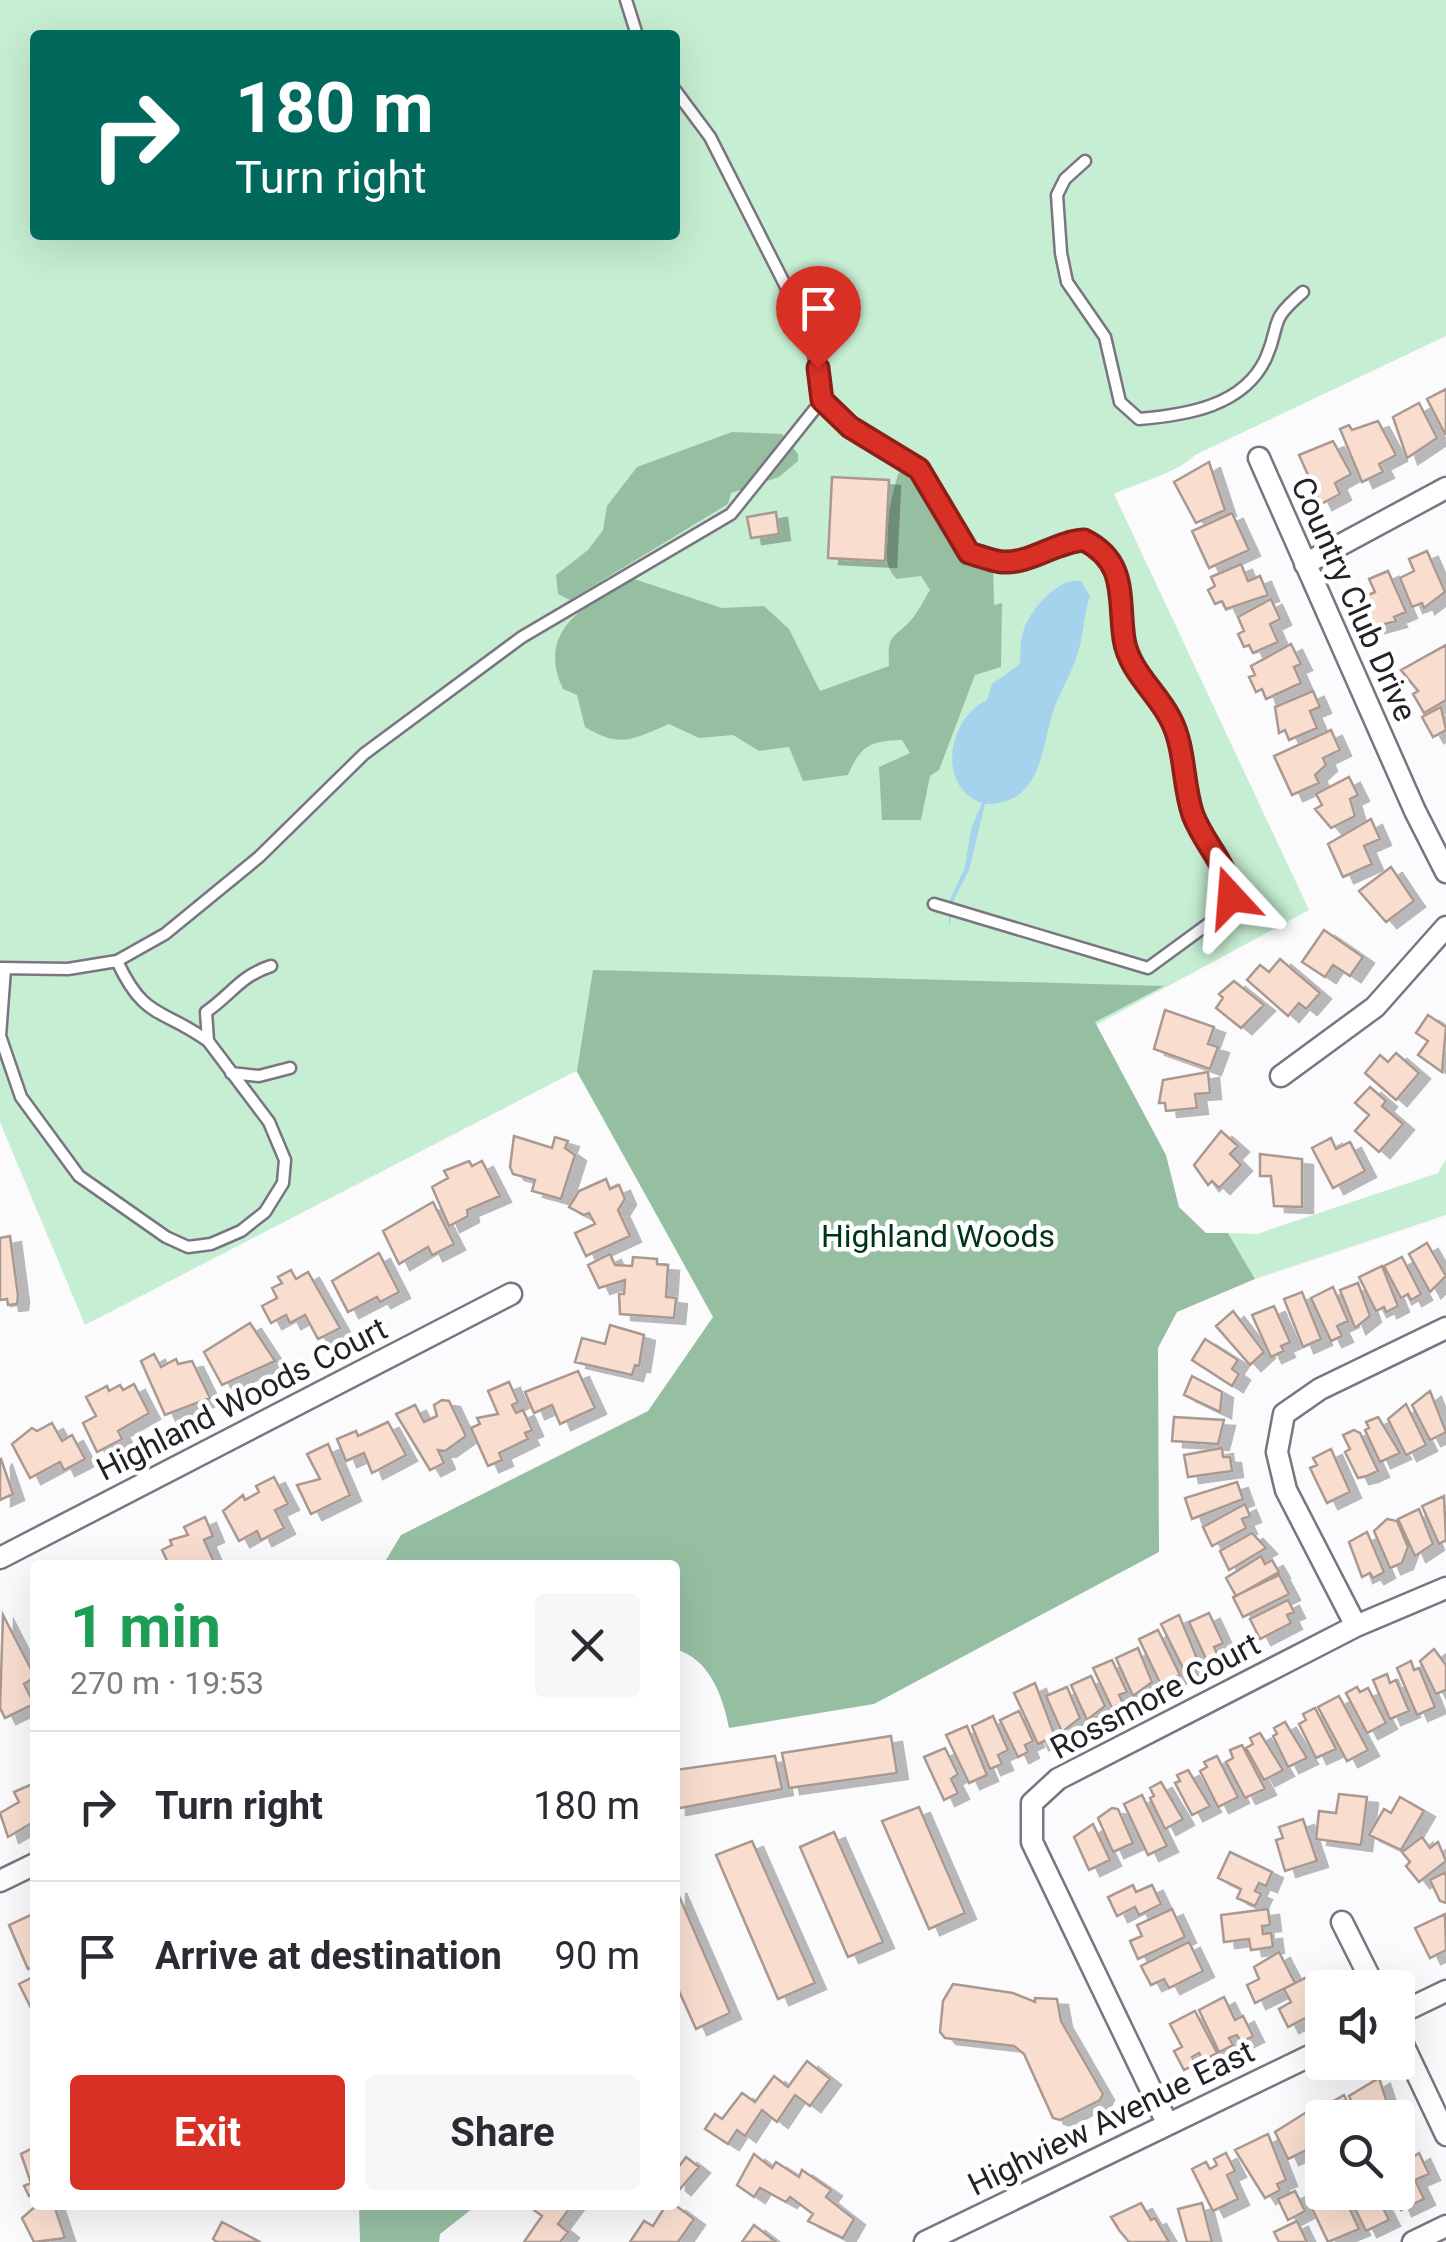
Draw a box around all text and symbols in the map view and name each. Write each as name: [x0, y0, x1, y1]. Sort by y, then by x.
text: 180 m: [235, 67, 434, 149]
icon: right: [70, 70, 200, 200]
text: Turn right: [235, 151, 427, 204]
pin: [776, 266, 861, 369]
icon: arrive: [791, 281, 846, 336]
street label: Country Club Drive: [1283, 471, 1425, 727]
position arrow: [1179, 845, 1283, 949]
park label: Highland Woods: [821, 1217, 1055, 1255]
street label: Highland Woods Court: [90, 1309, 394, 1489]
text: 1 min: [70, 1591, 221, 1662]
button: close: [535, 1593, 640, 1698]
street label: Rossmore Court: [1044, 1625, 1266, 1767]
text: 270 m · 19:53: [70, 1664, 264, 1702]
icon: right: [70, 1779, 125, 1834]
text: Turn right: [155, 1784, 323, 1828]
text: 180 m: [533, 1784, 640, 1828]
icon: arrive: [70, 1929, 125, 1984]
text: Arrive at destination: [155, 1934, 502, 1978]
text: 90 m: [555, 1934, 640, 1978]
map controls: [1305, 1970, 1415, 2210]
button: sound: [1305, 1970, 1415, 2080]
street label: Highview Avenue East: [962, 2032, 1260, 2204]
button: Exit: [70, 2075, 345, 2190]
button: Share: [365, 2075, 640, 2190]
button: search: [1305, 2100, 1415, 2210]

